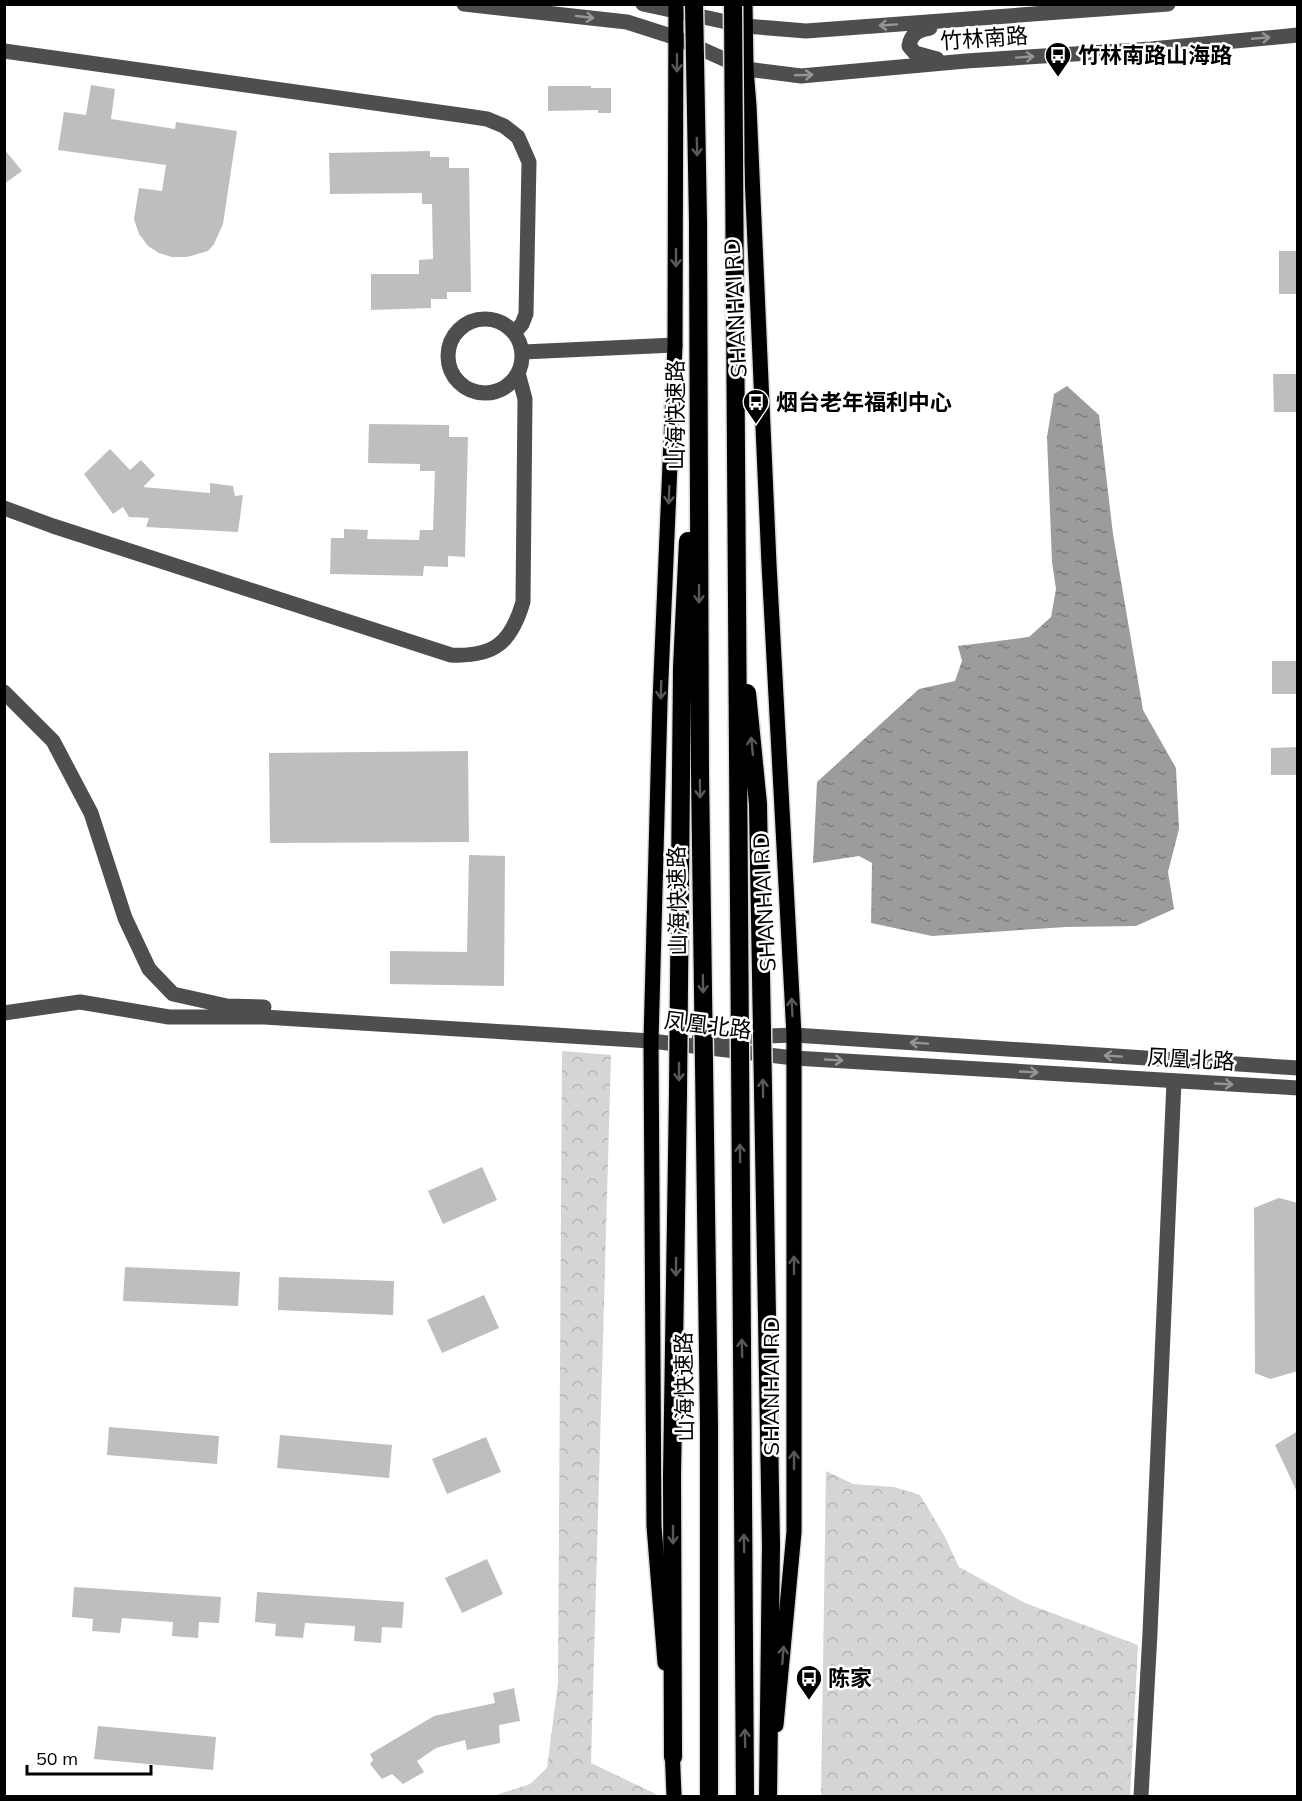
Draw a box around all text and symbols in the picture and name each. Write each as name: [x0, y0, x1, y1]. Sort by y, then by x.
one-way arrow: [574, 12, 594, 23]
one-way arrow: [878, 20, 898, 31]
street label: 竹林南路: [939, 21, 1029, 55]
one-way arrow: [1251, 32, 1270, 43]
bus stop icon: 竹林南路山海路: [1043, 40, 1073, 78]
place label: 竹林南路山海路: [1078, 41, 1232, 69]
one-way arrow: [1014, 51, 1034, 62]
one-way arrow: [671, 52, 683, 72]
one-way arrow: [793, 69, 813, 80]
one-way arrow: [691, 136, 703, 156]
street label: SHANHAI RD: [717, 238, 753, 378]
one-way arrow: [670, 247, 682, 267]
street label: 山海快速路: [661, 360, 689, 470]
bus stop icon: 烟台老年福利中心: [741, 387, 771, 425]
place label: 烟台老年福利中心: [776, 388, 952, 416]
one-way arrow: [663, 484, 674, 504]
one-way arrow: [693, 583, 705, 603]
one-way arrow: [655, 679, 666, 699]
one-way arrow: [746, 737, 757, 757]
one-way arrow: [694, 778, 706, 798]
street label: SHANHAI RD: [746, 832, 782, 972]
street label: 山海快速路: [662, 846, 692, 956]
one-way arrow: [697, 973, 709, 993]
one-way arrow: [787, 998, 798, 1018]
street label: 凤凰北路: [663, 1006, 753, 1044]
one-way arrow: [909, 1037, 929, 1048]
street label: 凤凰北路: [1146, 1043, 1236, 1075]
one-way arrow: [1104, 1050, 1124, 1061]
one-way arrow: [824, 1055, 844, 1066]
one-way arrow: [673, 1061, 685, 1081]
one-way arrow: [1018, 1067, 1038, 1078]
one-way arrow: [757, 1078, 769, 1098]
one-way arrow: [1213, 1079, 1233, 1090]
one-way arrow: [734, 1144, 746, 1164]
one-way arrow: [670, 1256, 682, 1276]
one-way arrow: [788, 1256, 800, 1276]
street label: SHANHAI RD: [757, 1316, 785, 1456]
street label: 山海快速路: [669, 1332, 699, 1442]
one-way arrow: [736, 1339, 748, 1359]
one-way arrow: [788, 1451, 800, 1471]
one-way arrow: [667, 1524, 679, 1544]
one-way arrow: [738, 1534, 749, 1554]
one-way arrow: [778, 1645, 789, 1665]
bus stop icon: 陈家: [794, 1663, 824, 1701]
place label: 陈家: [828, 1664, 872, 1692]
one-way arrow: [739, 1729, 751, 1749]
scale bar: [27, 1738, 152, 1776]
text: 50 m: [36, 1747, 78, 1770]

